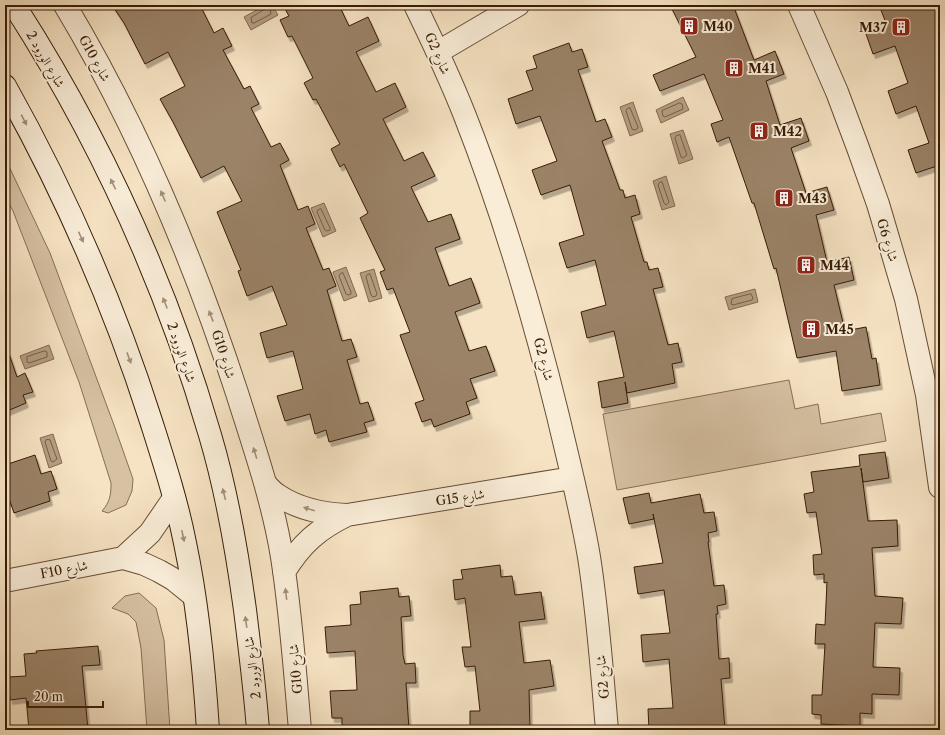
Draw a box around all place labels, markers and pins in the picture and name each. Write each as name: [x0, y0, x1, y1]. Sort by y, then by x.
building icon: M40: [678, 15, 700, 37]
building icon: M37: [890, 16, 912, 38]
place label: M40: [703, 18, 733, 34]
place label: M37: [859, 19, 887, 35]
building icon: M41: [723, 57, 745, 79]
place label: M41: [748, 60, 776, 76]
building icon: M42: [748, 120, 770, 142]
place label: M42: [773, 123, 803, 139]
building icon: M43: [773, 187, 795, 209]
place label: M43: [798, 190, 827, 206]
building icon: M44: [795, 254, 817, 276]
place label: M44: [820, 257, 850, 273]
building icon: M45: [800, 318, 822, 340]
place label: M45: [825, 321, 854, 337]

